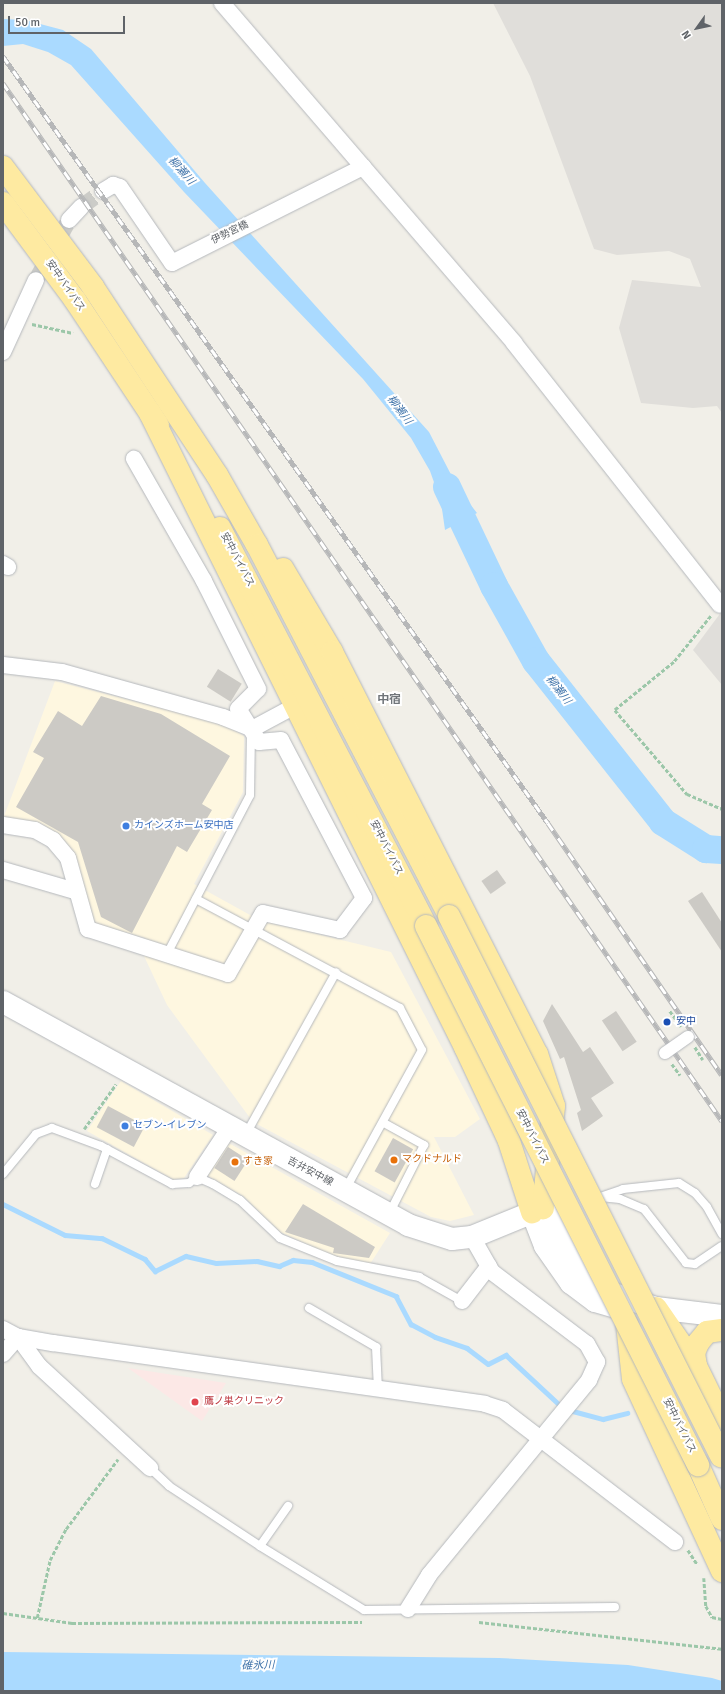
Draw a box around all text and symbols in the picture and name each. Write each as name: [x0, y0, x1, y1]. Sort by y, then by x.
scale bar: [10, 8, 127, 34]
north arrow: [677, 8, 717, 48]
text: 50 m: [15, 15, 40, 30]
text: N: [679, 28, 694, 42]
water label: 柳瀬川: [165, 154, 197, 188]
street label: 伊勢宮橋: [209, 219, 251, 247]
street label: 安中バイパス: [43, 258, 87, 314]
water label: 柳瀬川: [384, 393, 414, 427]
street label: 安中バイパス: [218, 531, 256, 589]
water label: 柳瀬川: [543, 673, 573, 707]
district label: 中宿: [377, 693, 401, 707]
street label: 安中バイパス: [367, 819, 405, 877]
place label: カインズホーム安中店: [134, 820, 234, 832]
marker: カインズホーム安中店: [121, 821, 131, 831]
marker: 安中: [661, 1016, 673, 1028]
place label: 安中: [676, 1016, 696, 1028]
street label: 安中バイパス: [513, 1108, 551, 1166]
place label: セブン-イレブン: [133, 1120, 206, 1132]
marker: セブン-イレブン: [120, 1121, 130, 1131]
place label: マクドナルド: [402, 1154, 462, 1166]
street label: 吉井安中線: [285, 1155, 335, 1189]
marker: マクドナルド: [389, 1155, 399, 1165]
place label: すき家: [243, 1156, 273, 1168]
marker: すき家: [230, 1157, 240, 1167]
marker: 鷹ノ巣クリニック: [189, 1396, 201, 1408]
place label: 鷹ノ巣クリニック: [204, 1396, 284, 1408]
street label: 安中バイパス: [660, 1397, 698, 1455]
water label: 碓氷川: [241, 1659, 275, 1673]

